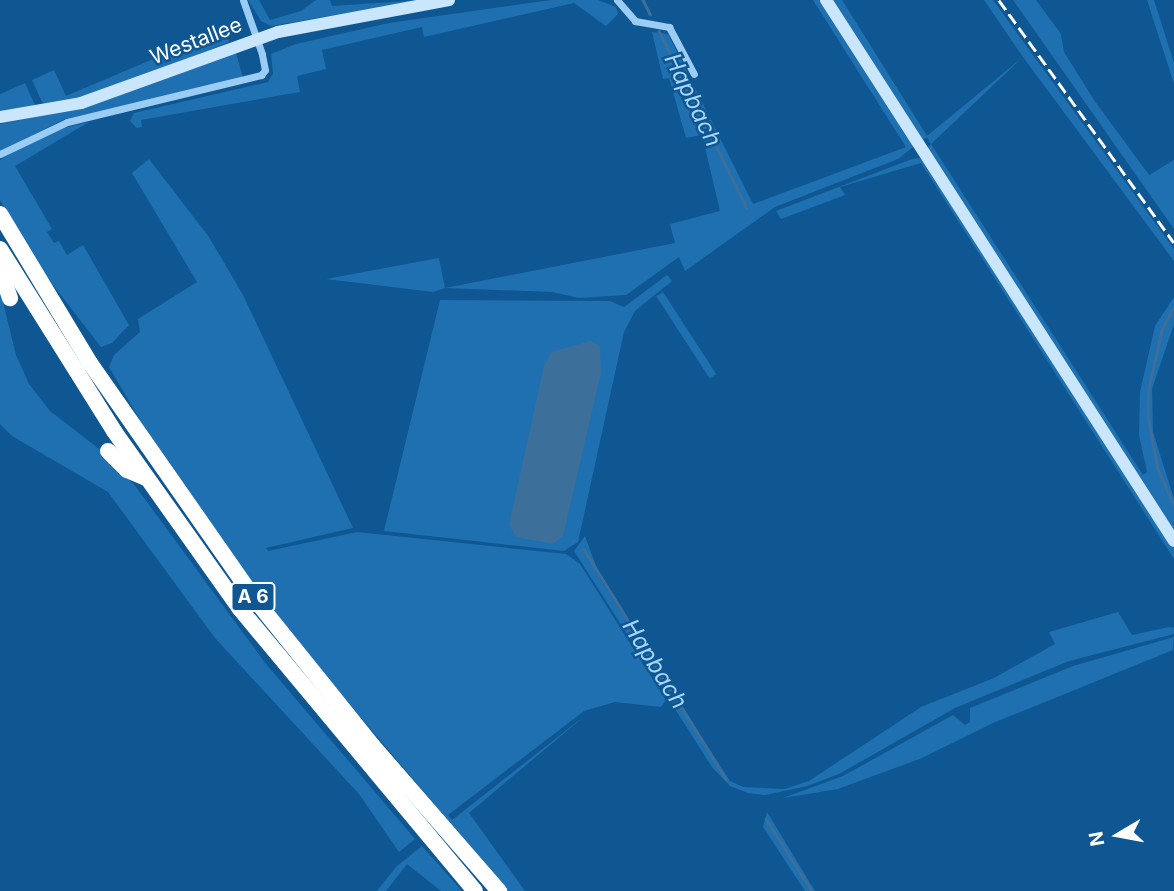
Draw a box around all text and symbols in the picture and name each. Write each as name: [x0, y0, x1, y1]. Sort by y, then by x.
street label: Westallee: [146, 12, 246, 70]
water label: Hapbach: [659, 49, 727, 151]
road number: A 6: [230, 582, 276, 612]
water label: Hapbach: [617, 614, 693, 714]
north arrow: [1083, 800, 1153, 870]
text: N: [1084, 830, 1109, 848]

